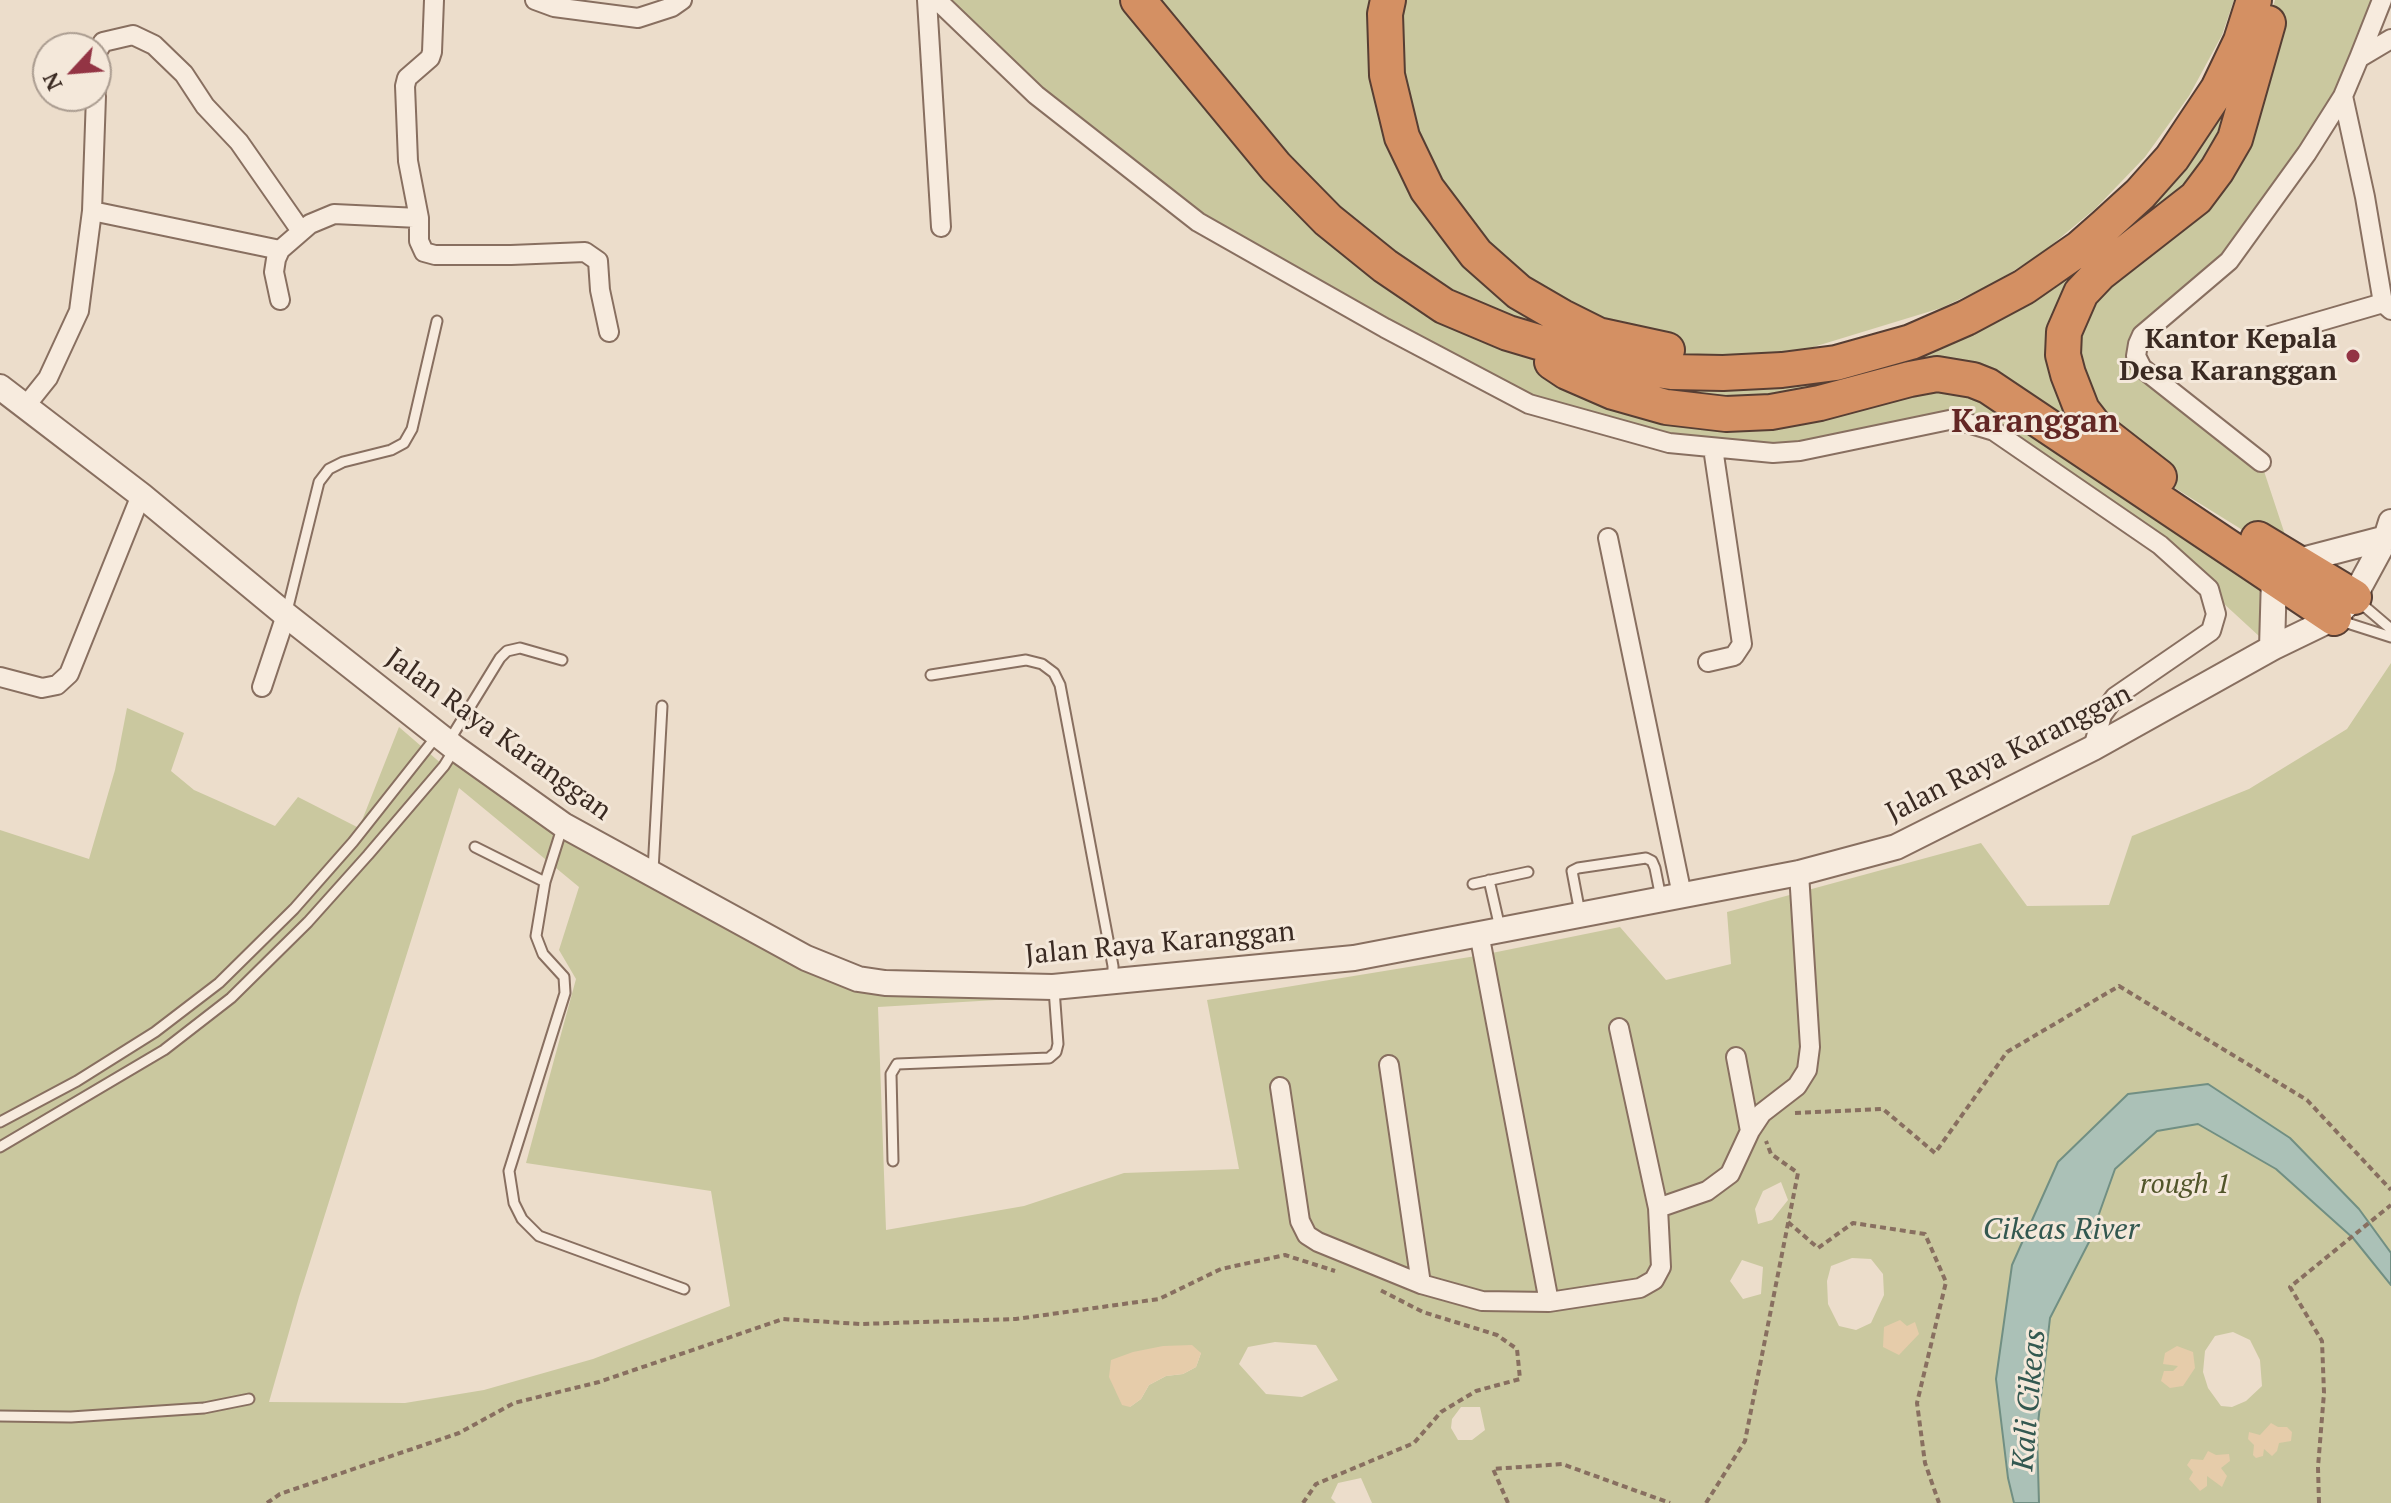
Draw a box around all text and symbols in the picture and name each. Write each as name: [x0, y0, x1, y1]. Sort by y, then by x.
north arrow: [32, 32, 112, 112]
text: N: [35, 68, 68, 96]
place label: Kantor Kepala Desa Karanggan: [2119, 323, 2337, 389]
marker: Kantor Kepala Desa Karanggan: [2344, 347, 2362, 365]
district label: Karanggan: [1951, 404, 2119, 442]
street label: Jalan Raya Karanggan: [379, 642, 617, 828]
street label: Jalan Raya Karanggan: [1881, 678, 2137, 830]
street label: Jalan Raya Karanggan: [1024, 915, 1296, 973]
park label: rough 1: [2140, 1168, 2230, 1202]
water label: Cikeas River: [1983, 1212, 2139, 1248]
water label: Kali Cikeas: [2006, 1328, 2054, 1472]

